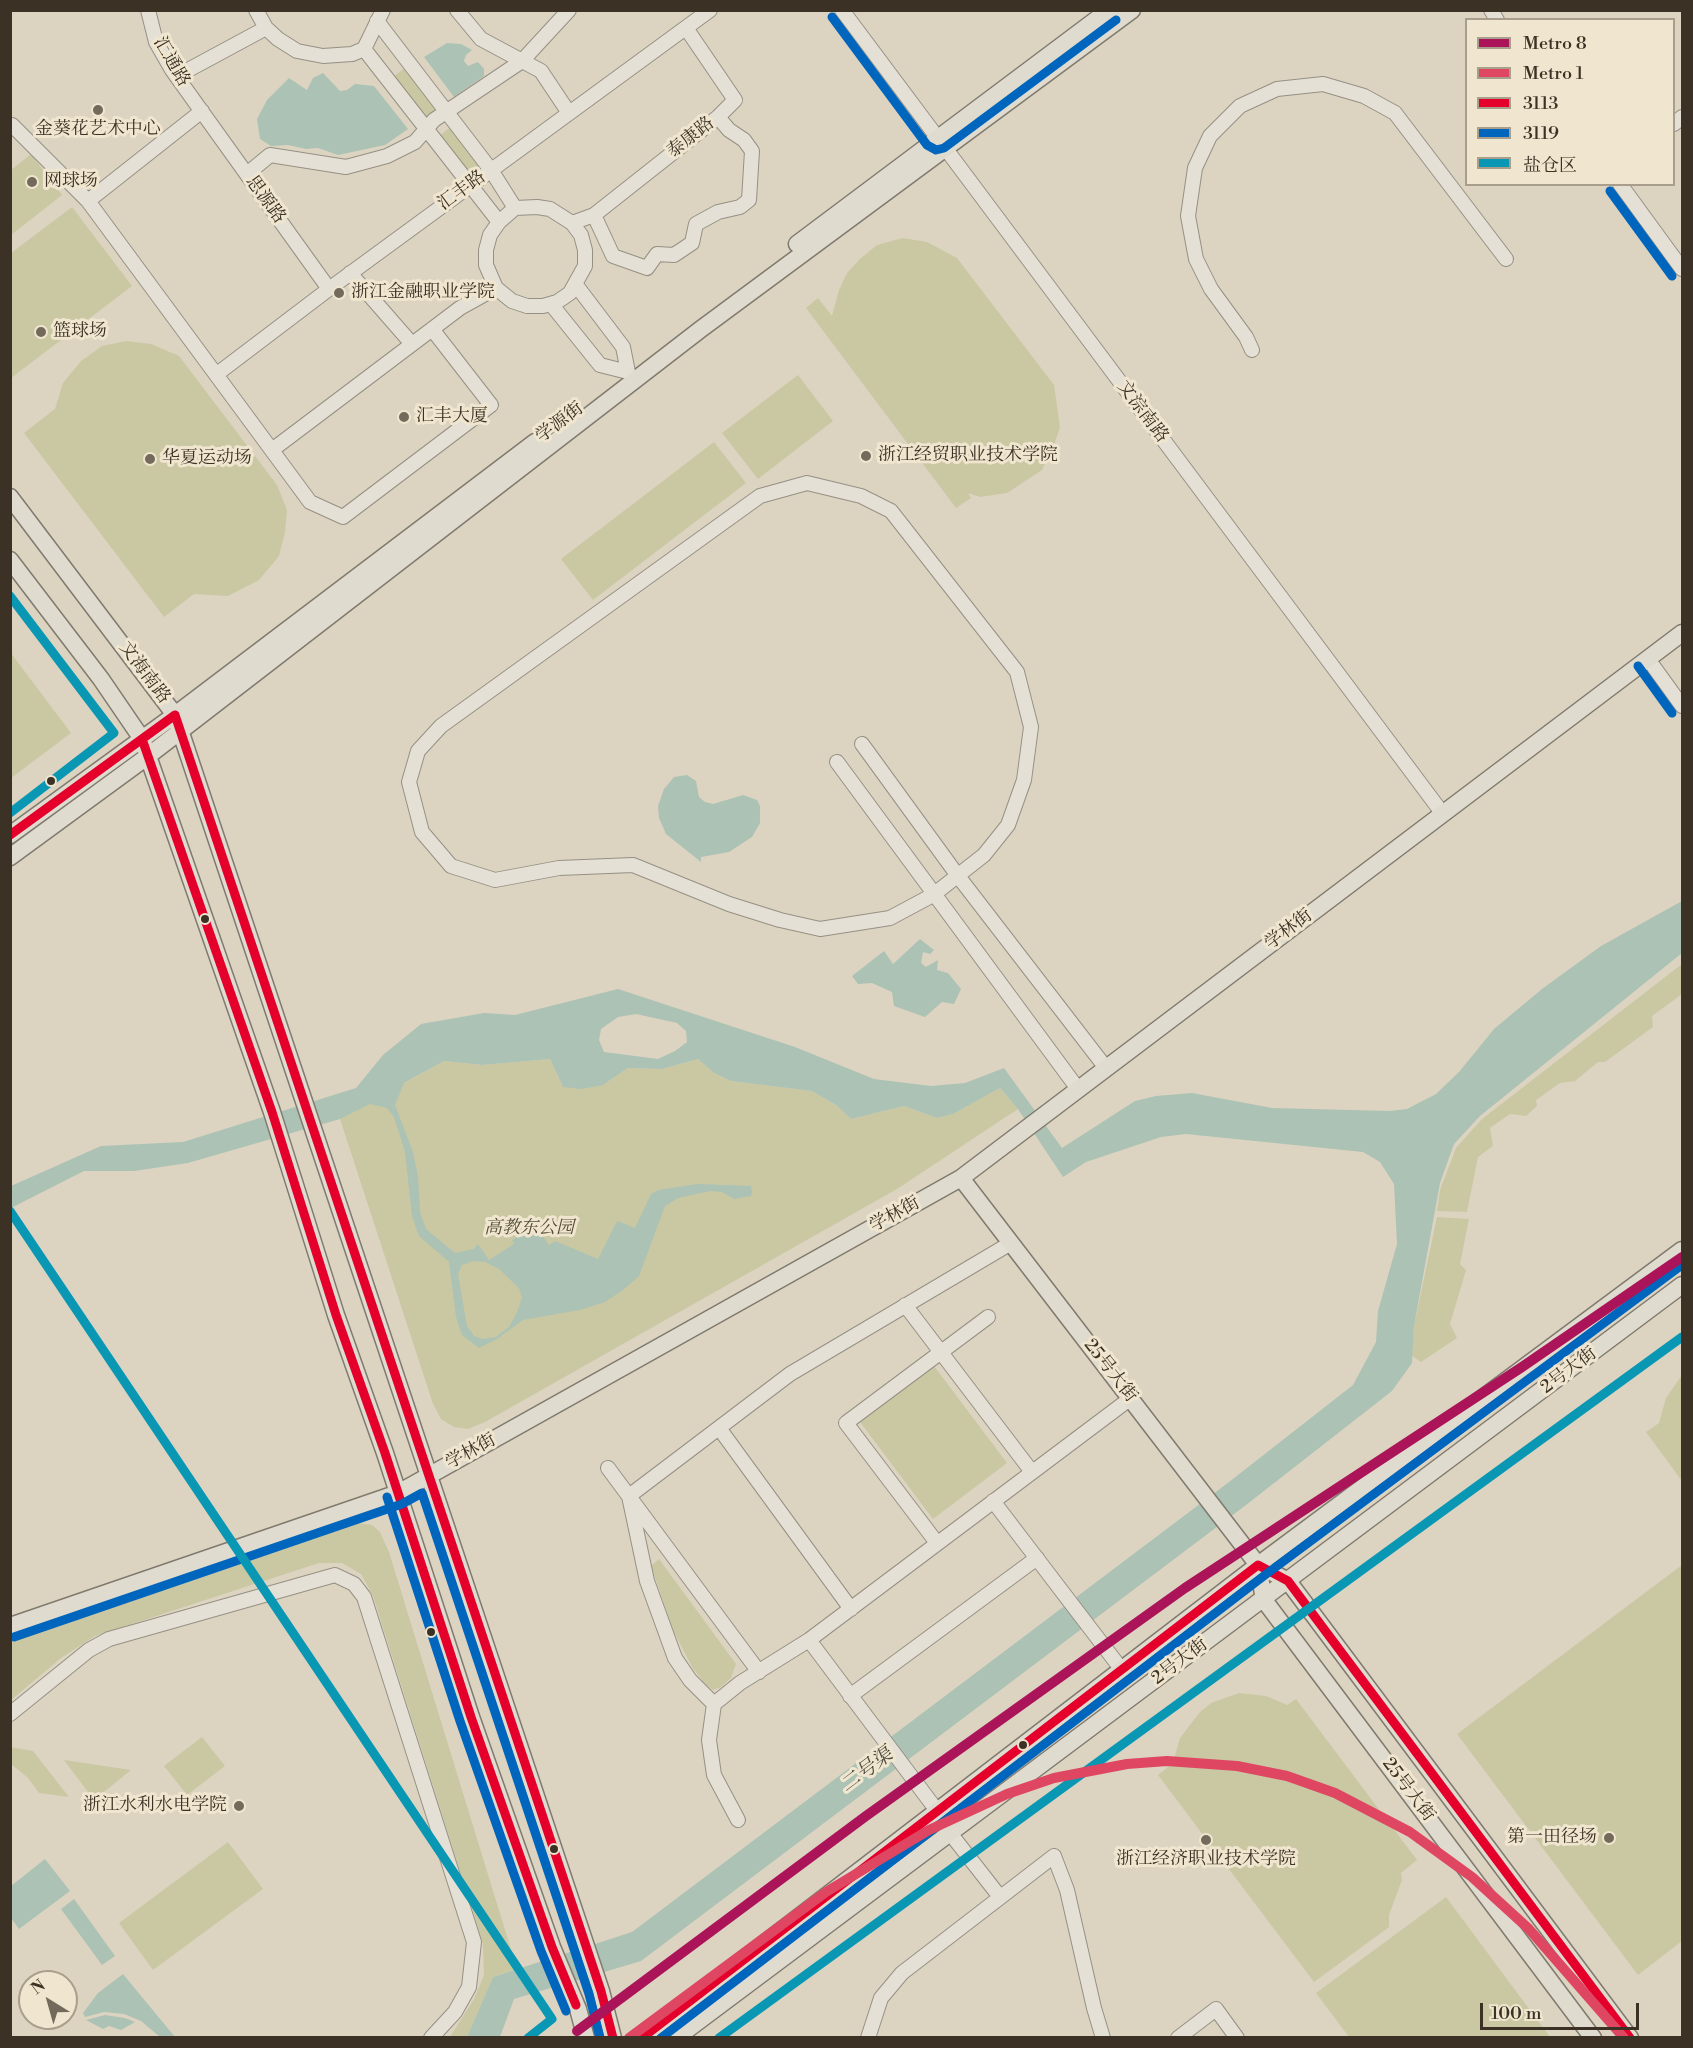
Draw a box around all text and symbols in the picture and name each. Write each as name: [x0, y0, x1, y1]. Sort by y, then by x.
legend: [1465, 18, 1675, 186]
text: Metro 8: [1523, 32, 1587, 55]
street label: 汇通路: [148, 33, 194, 91]
text: Metro 1: [1523, 62, 1584, 85]
text: 3113: [1523, 92, 1559, 115]
marker: 金葵花艺术中心: [91, 103, 105, 117]
street label: 泰康路: [663, 113, 719, 163]
place label: 金葵花艺术中心: [35, 119, 161, 141]
text: 3119: [1523, 122, 1559, 145]
text: 盐仓区: [1523, 154, 1577, 177]
street label: 汇丰路: [434, 166, 490, 216]
place label: 网球场: [44, 171, 98, 193]
street label: 思源路: [240, 172, 290, 228]
marker: 网球场: [25, 175, 39, 189]
place label: 浙江金融职业学院: [351, 282, 495, 304]
marker: 浙江金融职业学院: [332, 286, 346, 300]
place label: 篮球场: [53, 321, 107, 343]
marker: 篮球场: [34, 325, 48, 339]
street label: 文淙南路: [1112, 377, 1172, 447]
street label: 学源街: [532, 398, 588, 448]
place label: 汇丰大厦: [416, 406, 488, 428]
marker: 汇丰大厦: [397, 410, 411, 424]
place label: 浙江经贸职业技术学院: [878, 445, 1058, 467]
place label: 华夏运动场: [162, 448, 252, 470]
marker: 浙江经贸职业技术学院: [859, 449, 873, 463]
marker: 华夏运动场: [143, 452, 157, 466]
street label: 文海南路: [114, 638, 174, 708]
unlabelled marker: [45, 775, 57, 787]
street label: 学林街: [1261, 905, 1317, 955]
unlabelled marker: [199, 913, 211, 925]
street label: 学林街: [866, 1192, 924, 1238]
park label: 高教东公园: [484, 1218, 574, 1240]
street label: 25号大街: [1079, 1335, 1141, 1407]
street label: 2号大街: [1537, 1343, 1601, 1399]
street label: 学林街: [442, 1429, 500, 1475]
unlabelled marker: [425, 1626, 437, 1638]
street label: 2号大街: [1148, 1634, 1212, 1690]
unlabelled marker: [1017, 1739, 1029, 1751]
water label: 二号渠: [836, 1743, 898, 1799]
street label: 25号大街: [1377, 1754, 1439, 1826]
place label: 浙江水利水电学院: [83, 1795, 227, 1817]
marker: 浙江水利水电学院: [232, 1799, 246, 1813]
place label: 第一田径场: [1507, 1827, 1597, 1849]
marker: 第一田径场: [1602, 1831, 1616, 1845]
marker: 浙江经济职业技术学院: [1199, 1833, 1213, 1847]
unlabelled marker: [548, 1843, 560, 1855]
place label: 浙江经济职业技术学院: [1116, 1849, 1296, 1871]
north arrow: [18, 1970, 78, 2030]
text: N: [27, 1975, 49, 1999]
scale bar: [1483, 1991, 1642, 2029]
text: 100 m: [1491, 2002, 1542, 2025]

